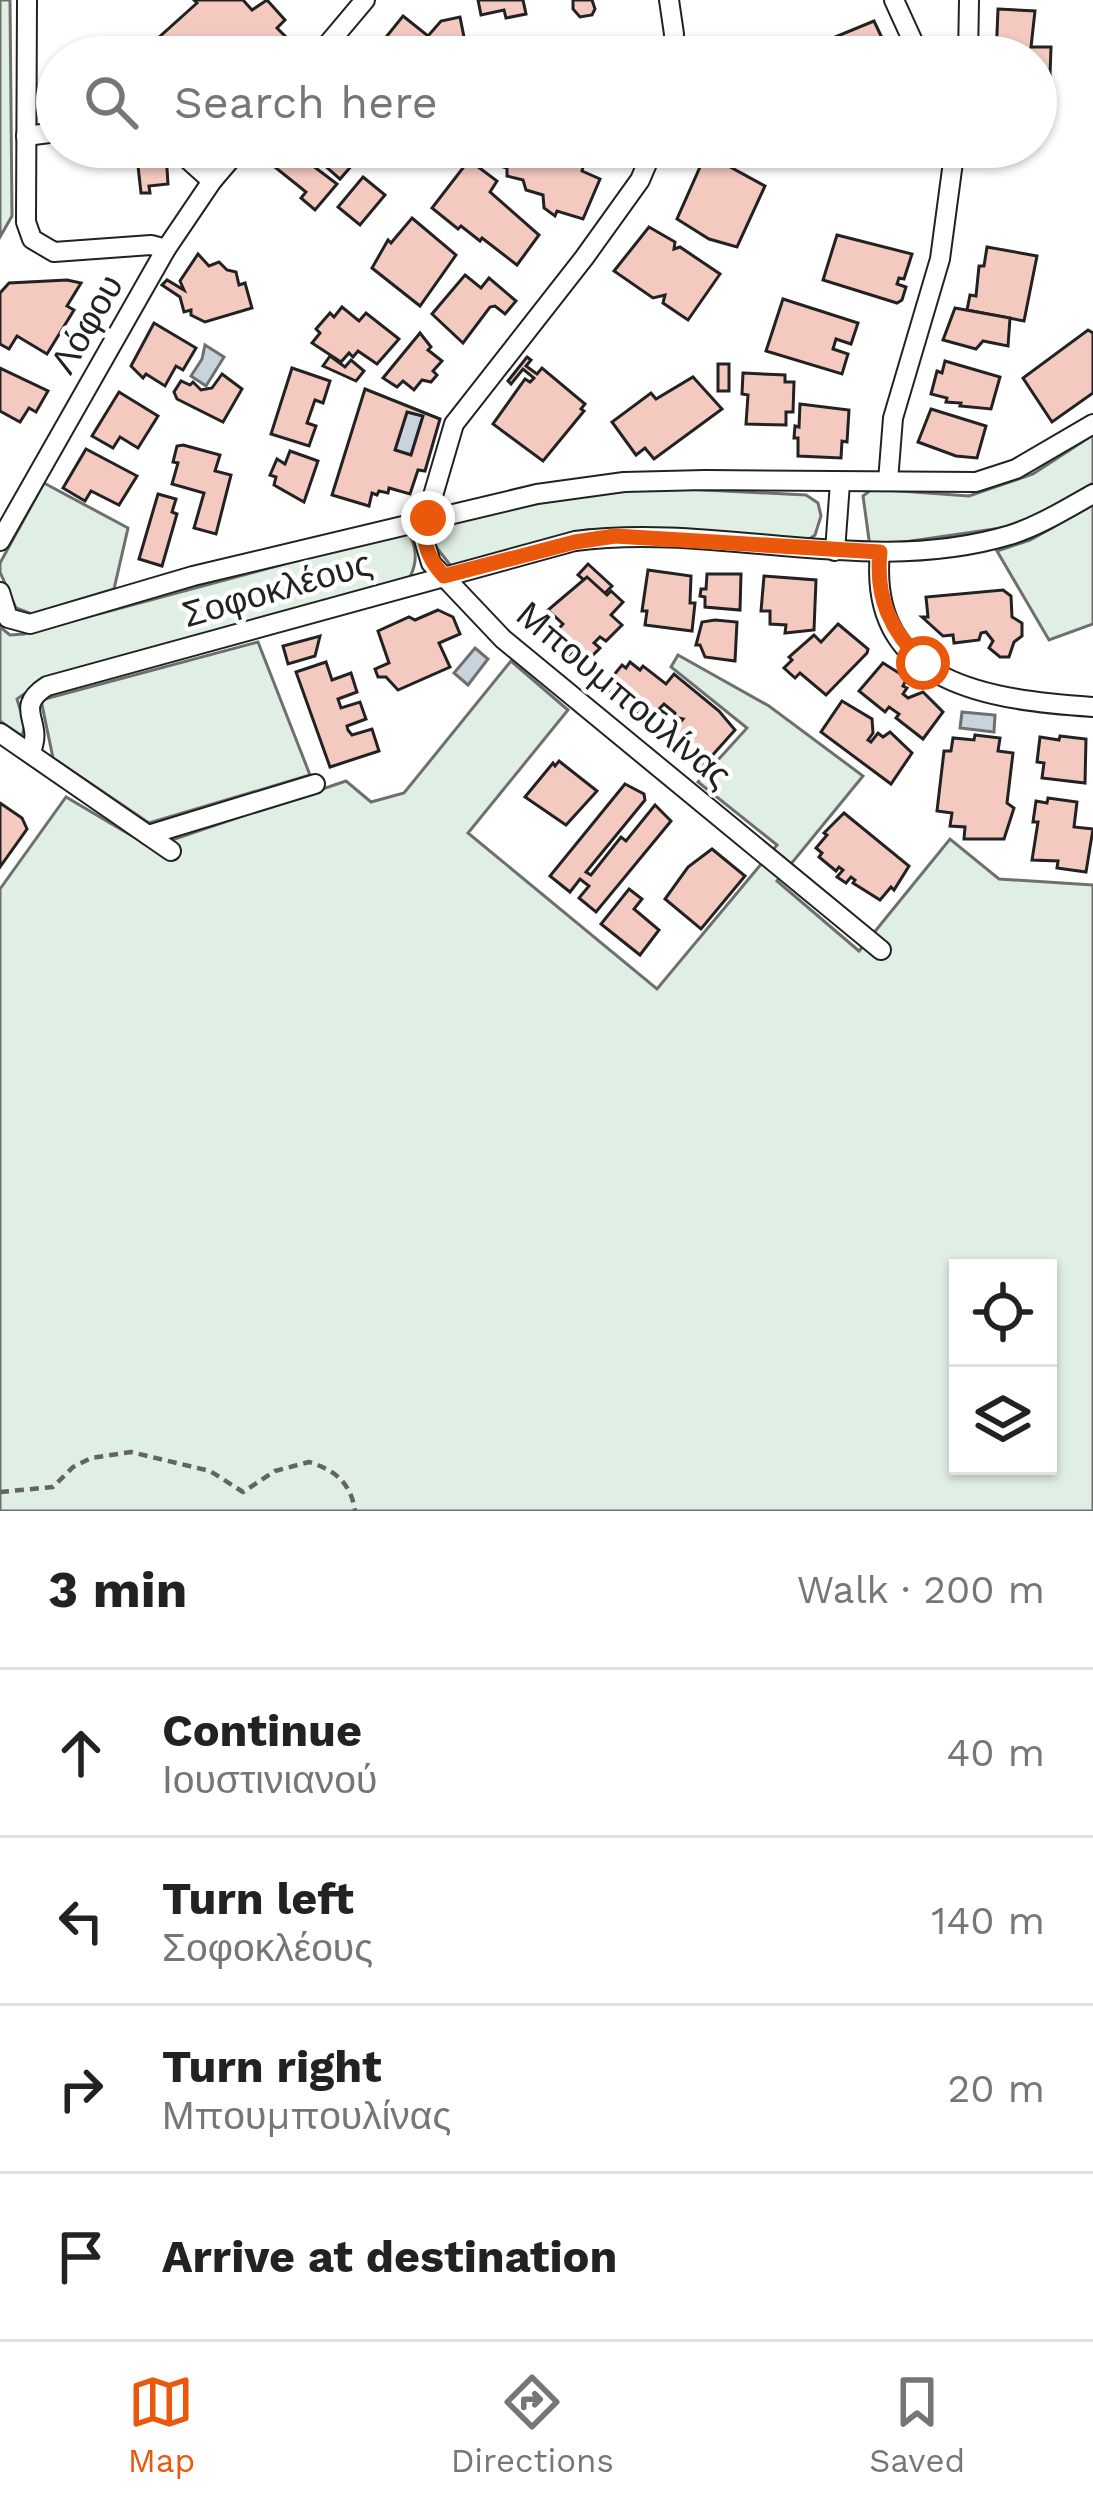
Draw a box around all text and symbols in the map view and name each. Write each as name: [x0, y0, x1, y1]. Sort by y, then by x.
search box: [36, 36, 1057, 168]
icon: search: [78, 69, 144, 135]
text: Search here: [174, 76, 438, 129]
street label: Λόφου: [42, 267, 132, 381]
route end: [401, 491, 455, 545]
street label: Σοφοκλέους: [178, 542, 376, 636]
street label: Μπουμπουλίνας: [508, 593, 740, 797]
route start: [896, 636, 950, 690]
map controls: [949, 1259, 1057, 1475]
button: locate: [949, 1259, 1057, 1367]
button: layers: [949, 1367, 1057, 1475]
text: 3 min: [48, 1560, 187, 1619]
text: Walk · 200 m: [797, 1567, 1045, 1612]
text: Continue: [162, 1704, 362, 1757]
icon: ahead: [48, 1720, 114, 1786]
text: 40 m: [946, 1730, 1045, 1775]
text: Ιουστινιανού: [162, 1757, 377, 1802]
text: Turn left: [162, 1872, 354, 1925]
icon: left: [48, 1888, 114, 1954]
text: 140 m: [931, 1898, 1045, 1943]
text: Σοφοκλέους: [162, 1925, 373, 1970]
text: Turn right: [162, 2040, 382, 2093]
icon: right: [48, 2056, 114, 2122]
text: 20 m: [948, 2066, 1045, 2111]
text: Μπουμπουλίνας: [162, 2093, 451, 2138]
icon: arrive: [48, 2224, 114, 2290]
text: Arrive at destination: [162, 2230, 617, 2283]
tab: Map: [128, 2369, 195, 2480]
tab: Directions: [451, 2369, 614, 2480]
tab: Saved: [869, 2369, 965, 2480]

